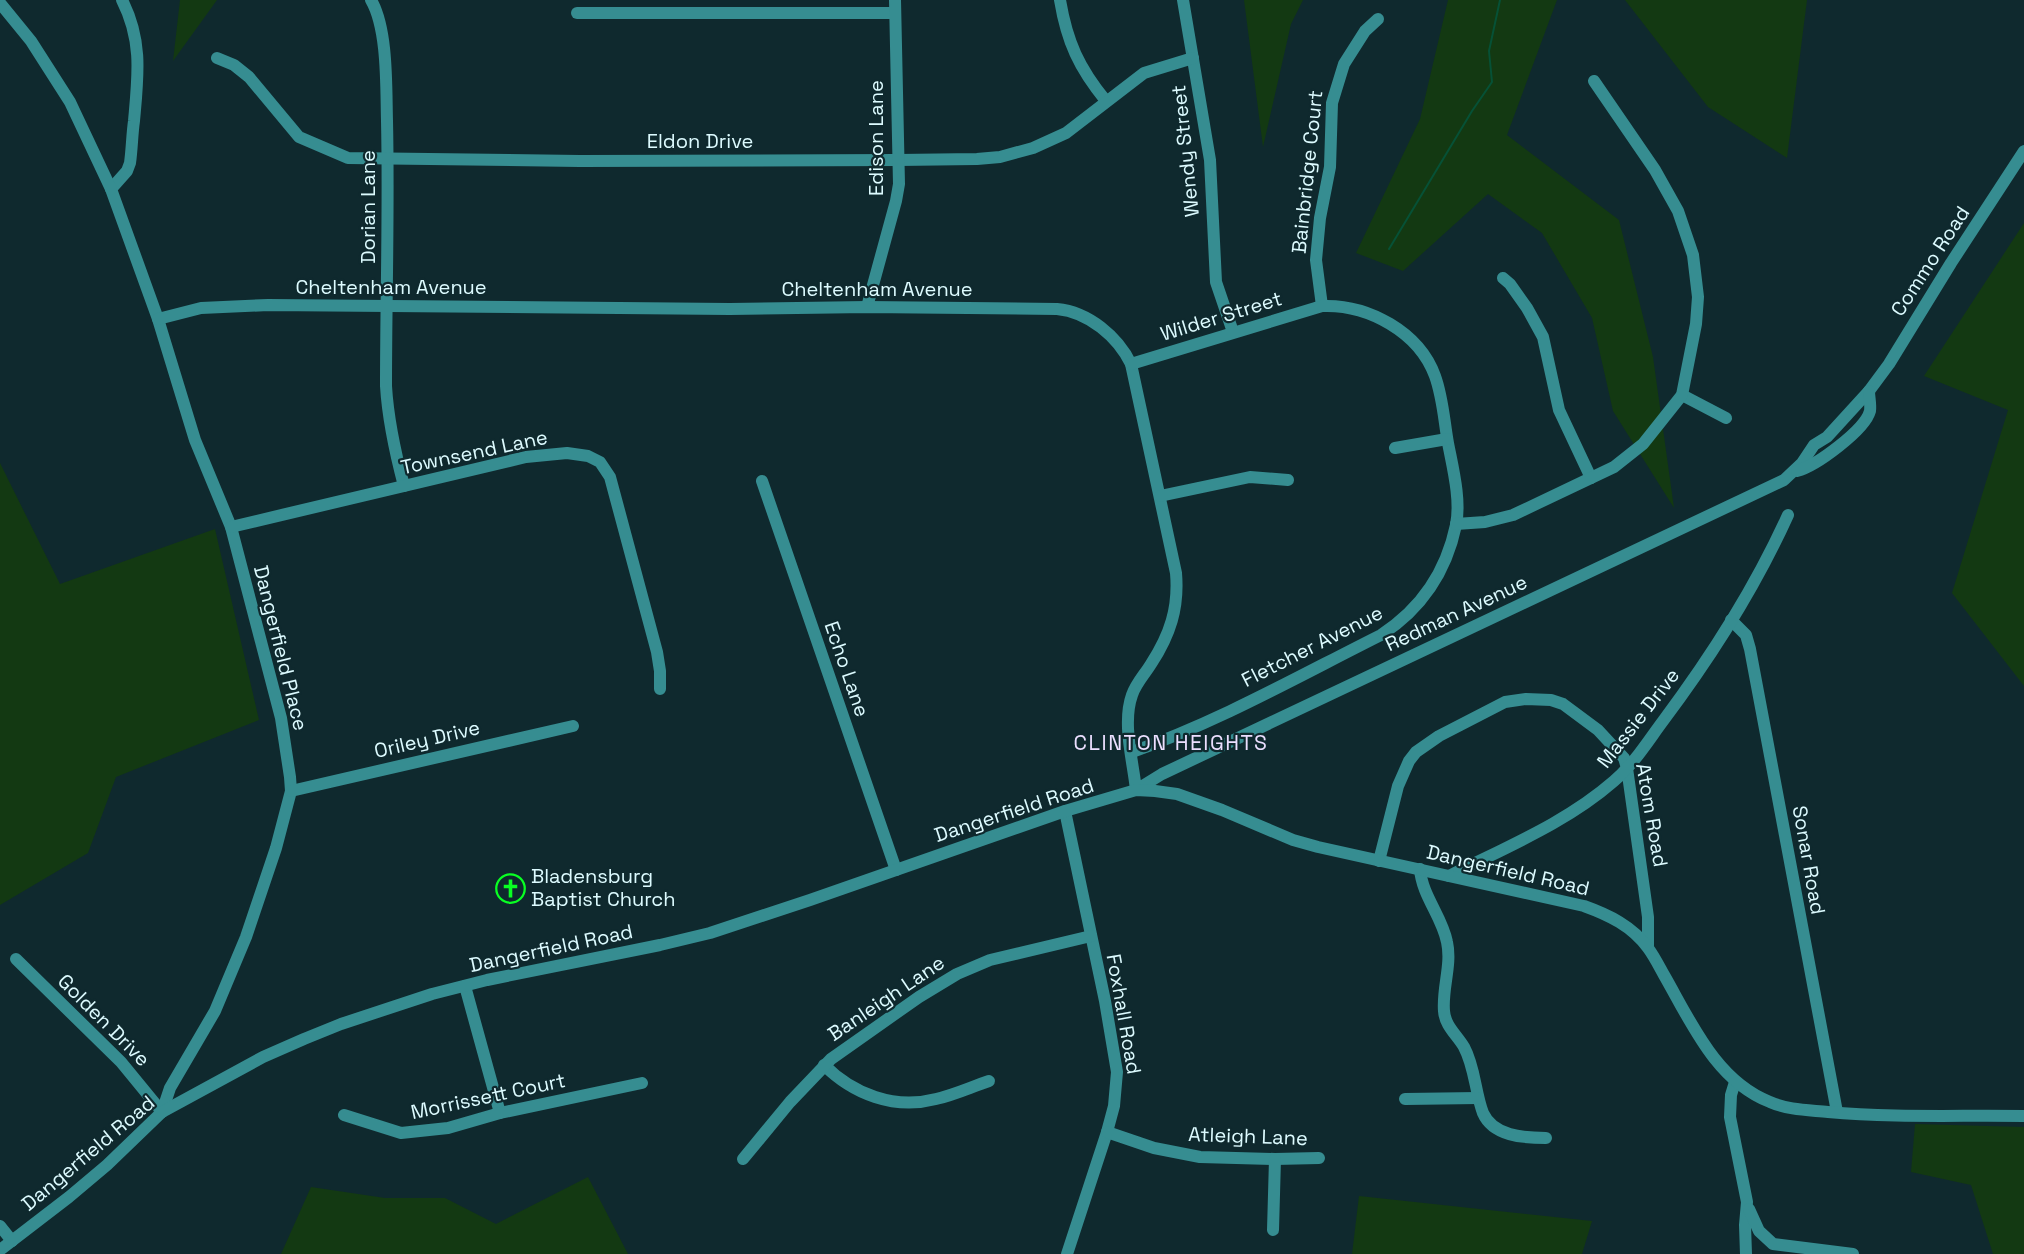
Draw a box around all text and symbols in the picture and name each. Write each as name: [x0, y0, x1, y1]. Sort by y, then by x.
street label: Edison Lane: [863, 80, 889, 196]
street label: Wendy Street: [1165, 84, 1205, 218]
street label: Bainbridge Court: [1285, 89, 1329, 255]
street label: Eldon Drive: [647, 128, 753, 154]
street label: Dorian Lane: [355, 150, 381, 264]
street label: Commo Road: [1885, 201, 1975, 321]
street label: Cheltenham Avenue: [295, 274, 487, 300]
street label: Cheltenham Avenue: [781, 276, 973, 302]
street label: Wilder Street: [1157, 285, 1285, 347]
street label: Townsend Lane: [398, 424, 550, 480]
street label: Dangerfield Place: [248, 563, 314, 733]
street label: Redman Avenue: [1381, 569, 1531, 657]
street label: Fletcher Avenue: [1237, 599, 1387, 693]
street label: Echo Lane: [819, 618, 875, 720]
street label: Massie Drive: [1591, 663, 1685, 773]
street label: Oriley Drive: [372, 714, 482, 764]
district label: CLINTON HEIGHTS: [1074, 729, 1268, 756]
street label: Atom Road: [1630, 761, 1674, 869]
street label: Dangerfield Road: [931, 772, 1097, 848]
street label: Sonar Road: [1787, 804, 1831, 916]
street label: Dangerfield Road: [1424, 839, 1592, 901]
place label: Bladensburg Baptist Church: [531, 863, 676, 912]
church icon: Bladensburg Baptist Church: [494, 872, 526, 904]
street label: Dangerfield Road: [467, 918, 635, 978]
street label: Banleigh Lane: [823, 949, 949, 1047]
street label: Foxhall Road: [1101, 952, 1147, 1076]
street label: Golden Drive: [52, 968, 156, 1072]
street label: Morrissett Court: [408, 1067, 568, 1125]
street label: Dangerfield Road: [16, 1090, 160, 1216]
street label: Atleigh Lane: [1188, 1121, 1308, 1151]

